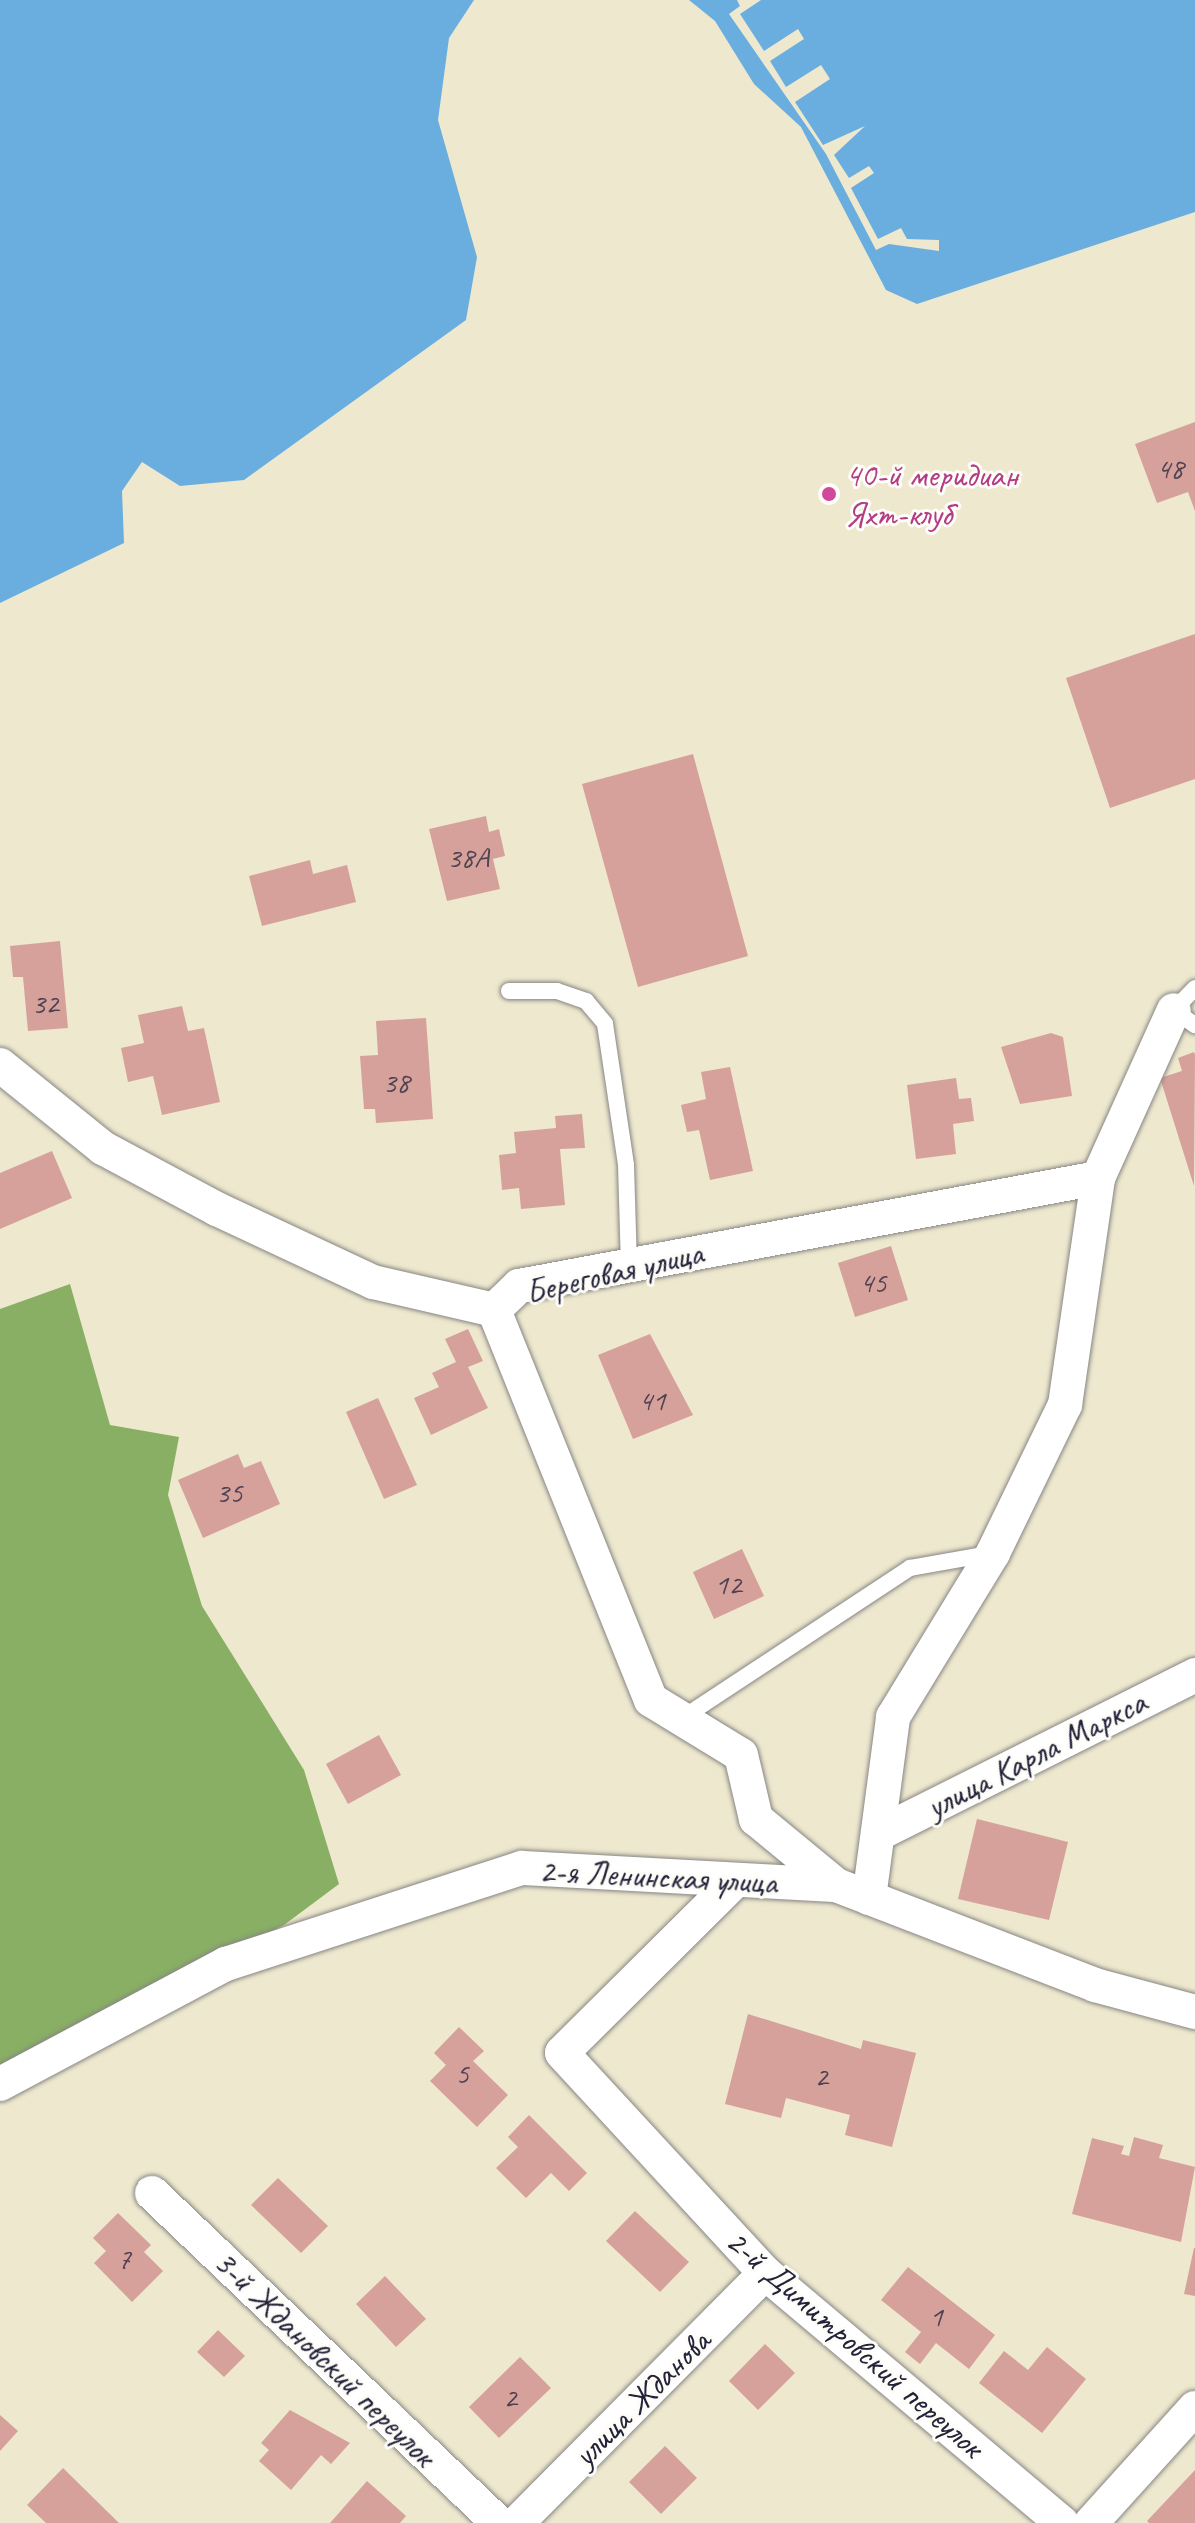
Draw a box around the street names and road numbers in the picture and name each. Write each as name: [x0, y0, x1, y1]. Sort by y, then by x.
street label: Береговая улица: [520, 1232, 708, 1312]
street label: улица Карла Маркса: [920, 1681, 1152, 1827]
street label: 2-я Ленинская улица: [534, 1849, 782, 1903]
street label: 2-й Димитровский переулок: [718, 2220, 992, 2466]
street label: 3-й Ждановский переулок: [205, 2242, 445, 2474]
street label: улица Жданова: [563, 2320, 719, 2476]

